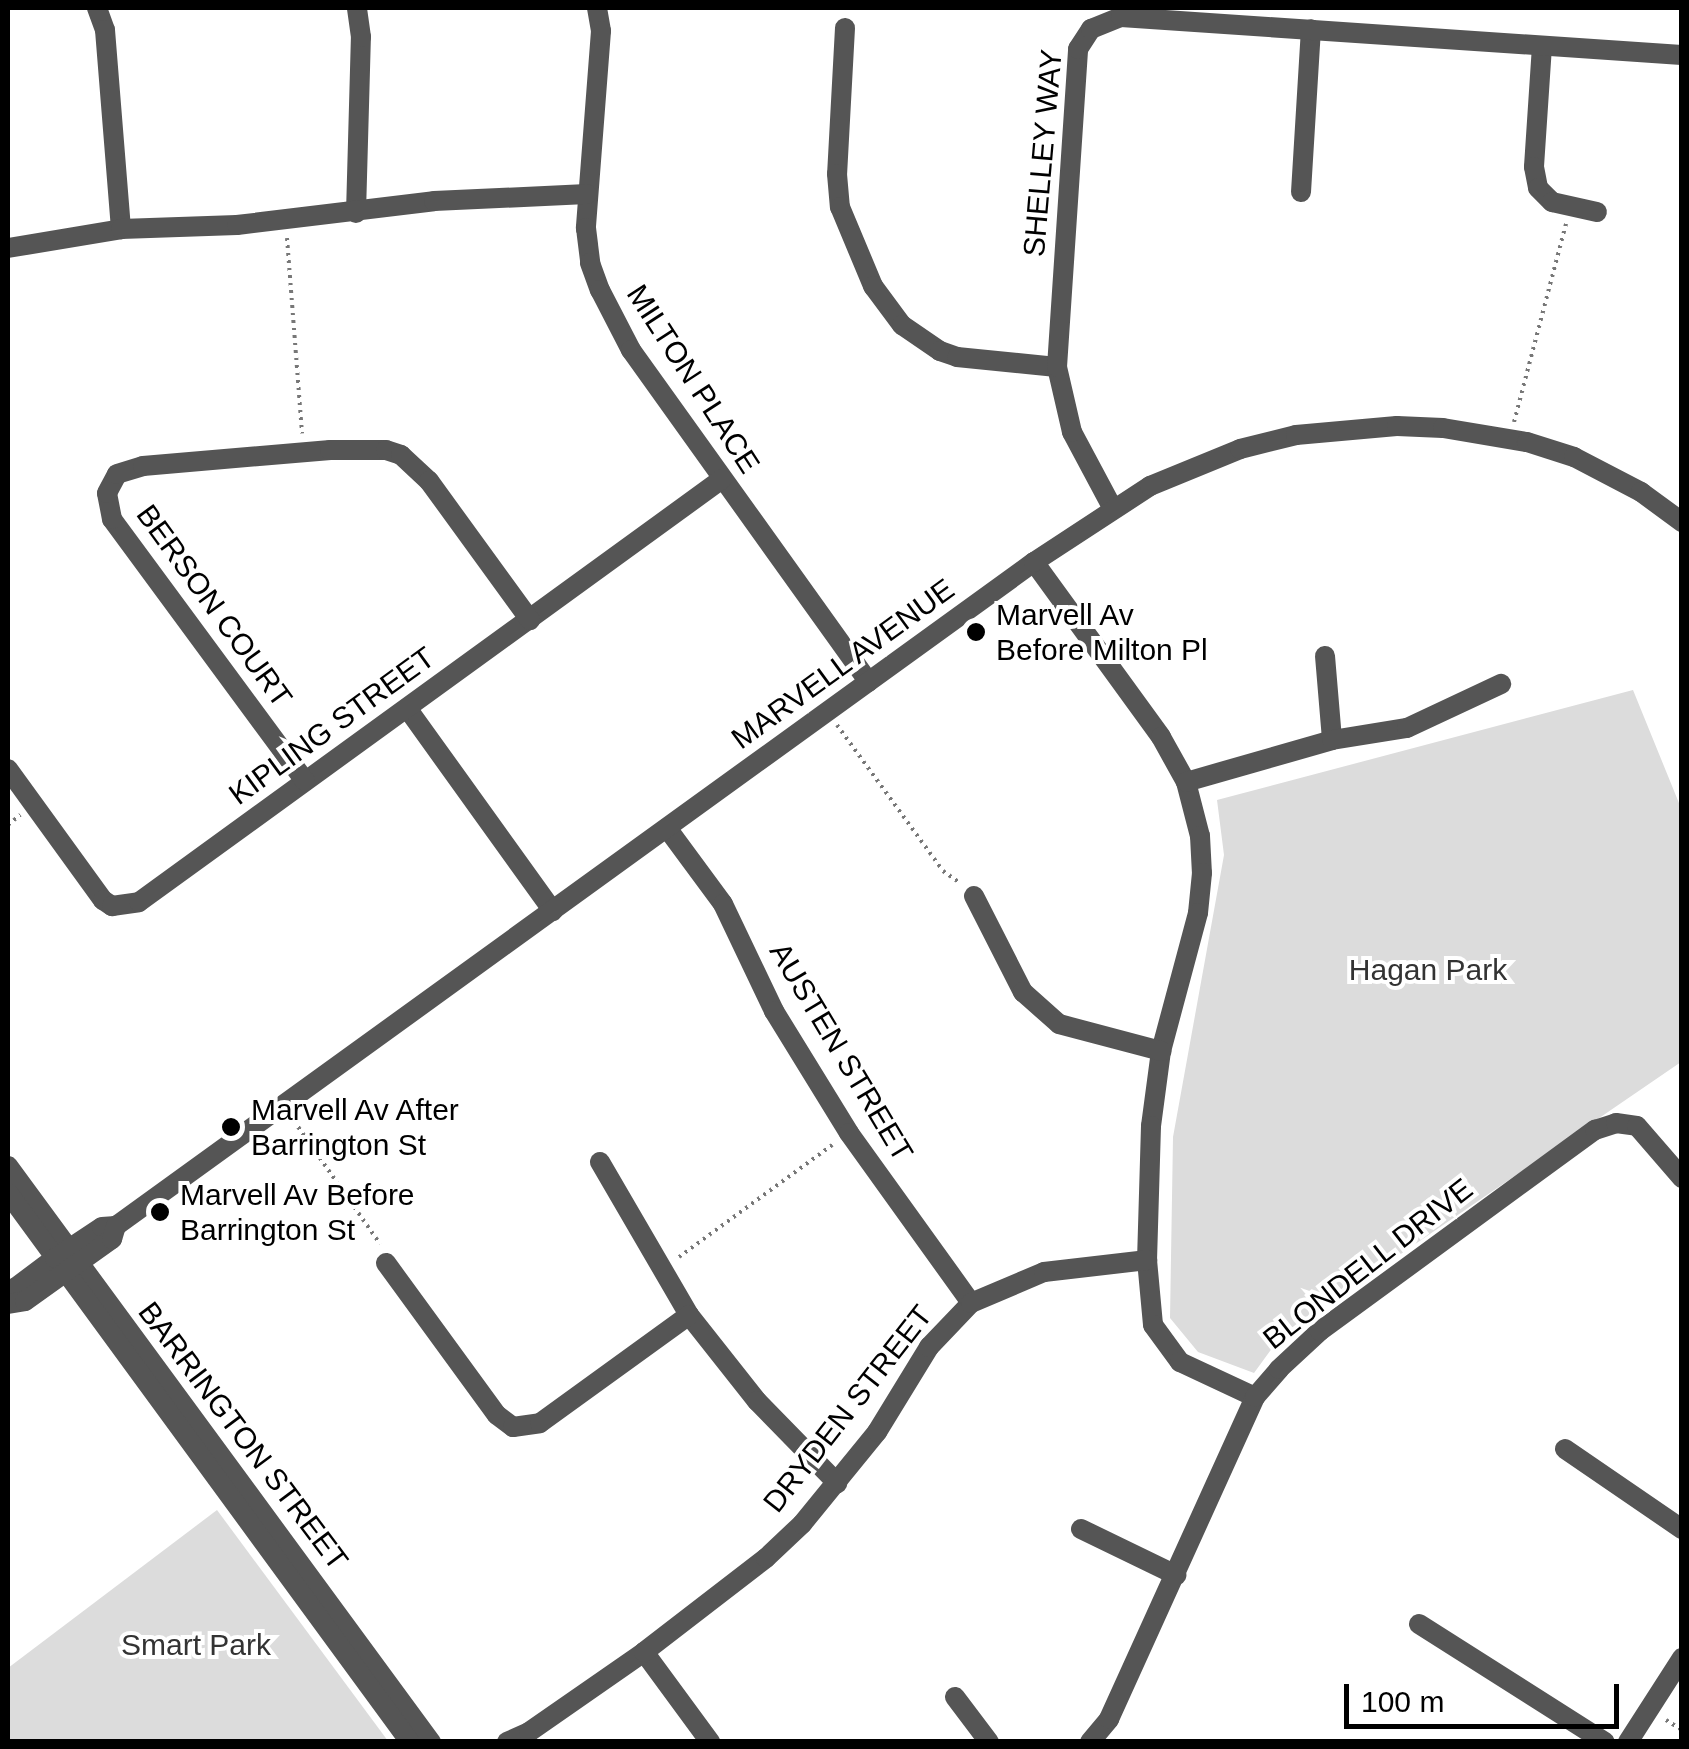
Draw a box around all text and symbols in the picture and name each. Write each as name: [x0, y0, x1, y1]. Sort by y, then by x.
street label: SHELLEY WAY: [1016, 48, 1070, 258]
street label: MILTON PLACE: [619, 278, 767, 480]
street label: BERSON COURT: [129, 498, 299, 714]
street label: MARVELL AVENUE: [724, 570, 962, 758]
place label: Marvell Av Before Milton Pl: [996, 597, 1208, 668]
marker: Marvell Av Before Milton Pl: [965, 621, 987, 643]
street label: KIPLING STREET: [222, 639, 442, 813]
street label: AUSTEN STREET: [762, 936, 920, 1168]
park label: Hagan Park: [1349, 952, 1507, 988]
place label: Marvell Av After Barrington St: [251, 1092, 462, 1162]
marker: Marvell Av After Barrington St: [220, 1116, 242, 1138]
street label: BLONDELL DRIVE: [1256, 1171, 1480, 1357]
place label: Marvell Av Before Barrington St: [180, 1177, 416, 1248]
marker: Marvell Av Before Barrington St: [149, 1201, 171, 1223]
street label: BARRINGTON STREET: [130, 1295, 356, 1577]
street label: DRYDEN STREET: [756, 1298, 940, 1520]
park label: Smart Park: [121, 1627, 271, 1663]
scale bar: [1349, 1664, 1624, 1726]
text: 100 m: [1361, 1685, 1444, 1718]

